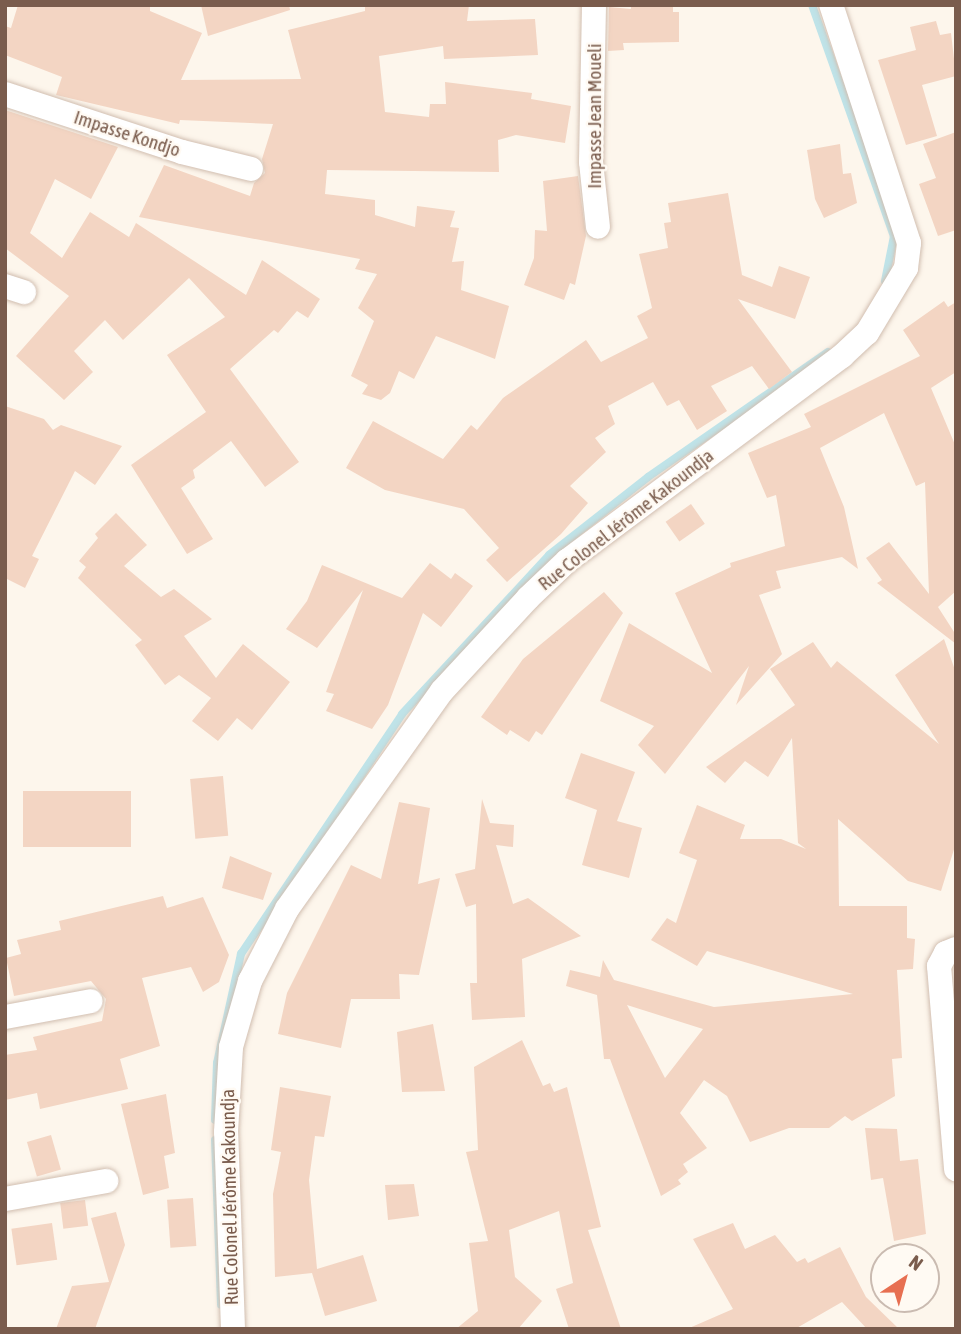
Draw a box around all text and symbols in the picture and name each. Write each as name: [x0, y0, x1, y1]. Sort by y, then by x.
street label: Impasse Jean Moueli: [584, 43, 606, 189]
street label: Impasse Kondjo: [71, 106, 183, 162]
street label: Rue Colonel Jérôme Kakoundja: [534, 445, 718, 595]
street label: Rue Colonel Jérôme Kakoundja: [217, 1089, 243, 1305]
north arrow: [870, 1243, 940, 1313]
text: N: [905, 1250, 927, 1275]

